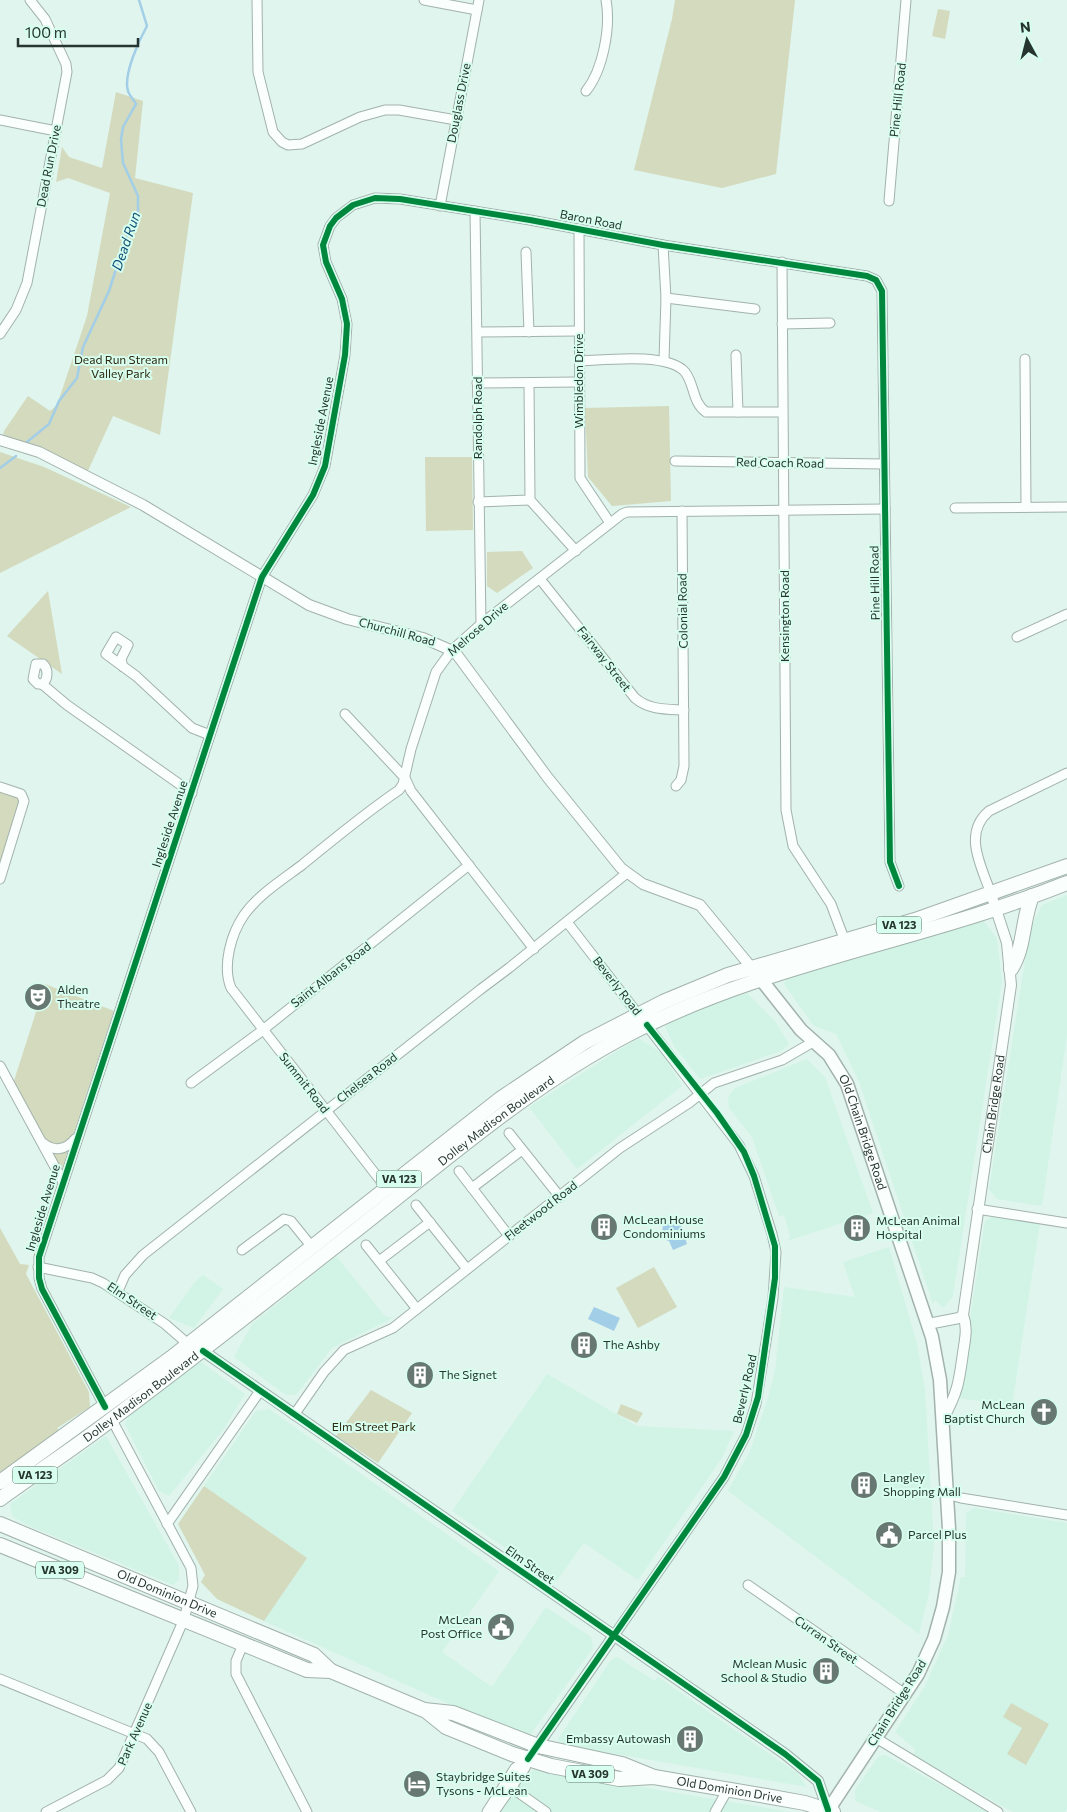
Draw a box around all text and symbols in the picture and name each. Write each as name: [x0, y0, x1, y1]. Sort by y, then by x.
scale bar: [18, 15, 138, 47]
north arrow: [1002, 15, 1052, 65]
text: N: [1019, 18, 1032, 36]
text: 100 m: [25, 23, 67, 41]
street label: Douglass Drive: [443, 62, 473, 144]
street label: Pine Hill Road: [886, 62, 908, 138]
street label: Dead Run Drive: [33, 123, 63, 208]
street label: Baron Road: [559, 206, 624, 232]
water label: Dead Run: [108, 209, 143, 272]
street label: Wimbledon Drive: [571, 334, 585, 428]
park label: Dead Run Stream Valley Park: [74, 352, 168, 380]
street label: Ingleside Avenue: [305, 375, 335, 466]
street label: Randolph Road: [470, 377, 484, 459]
street label: Red Coach Road: [736, 454, 824, 470]
street label: Pine Hill Road: [866, 546, 882, 620]
street label: Kensington Road: [777, 570, 791, 662]
street label: Colonial Road: [674, 573, 690, 649]
street label: Melrose Drive: [444, 598, 510, 658]
street label: Churchill Road: [357, 614, 437, 648]
street label: Fairway Street: [575, 623, 635, 694]
street label: Ingleside Avenue: [148, 779, 190, 869]
road number: VA 123: [876, 916, 922, 934]
street label: Saint Albans Road: [288, 939, 373, 1010]
street label: Beverly Road: [591, 953, 645, 1018]
theatre icon: Alden Theatre: [23, 982, 53, 1012]
place label: Alden Theatre: [57, 982, 100, 1010]
street label: Summit Road: [277, 1049, 333, 1116]
street label: Chelsea Road: [333, 1049, 399, 1105]
street label: Chain Bridge Road: [979, 1054, 1007, 1154]
street label: Old Chain Bridge Road: [837, 1071, 890, 1192]
street label: Dolley Madison Boulevard: [435, 1072, 557, 1168]
street label: Ingleside Avenue: [22, 1163, 62, 1253]
road number: VA 123: [376, 1170, 422, 1188]
street label: Fleetwood Road: [501, 1177, 580, 1243]
building icon: McLean House Condominiums: [589, 1212, 619, 1242]
place label: McLean House Condominiums: [623, 1212, 706, 1240]
building icon: McLean Animal Hospital: [842, 1213, 872, 1243]
place label: McLean Animal Hospital: [876, 1213, 960, 1241]
street label: Elm Street: [105, 1278, 160, 1322]
building icon: The Ashby: [569, 1330, 599, 1360]
place label: The Ashby: [603, 1337, 660, 1351]
street label: Dolley Madison Boulevard: [80, 1348, 201, 1444]
street label: Beverly Road: [729, 1353, 759, 1425]
building icon: The Signet: [405, 1360, 435, 1390]
place label: The Signet: [439, 1367, 497, 1381]
place label: McLean Baptist Church: [944, 1397, 1025, 1425]
church icon: McLean Baptist Church: [1029, 1397, 1059, 1427]
park label: Elm Street Park: [332, 1419, 417, 1433]
road number: VA 123: [12, 1466, 58, 1484]
building icon: Langley Shopping Mall: [849, 1470, 879, 1500]
place label: Langley Shopping Mall: [883, 1470, 961, 1498]
public building icon: Parcel Plus: [874, 1520, 904, 1550]
place label: Parcel Plus: [908, 1527, 967, 1541]
street label: Elm Street: [503, 1542, 558, 1586]
road number: VA 309: [36, 1562, 84, 1578]
street label: Old Dominion Drive: [115, 1566, 220, 1620]
place label: McLean Post Office: [421, 1612, 482, 1640]
public building icon: McLean Post Office: [486, 1612, 516, 1642]
street label: Curran Street: [792, 1612, 861, 1666]
place label: Mclean Music School & Studio: [721, 1656, 807, 1684]
building icon: Mclean Music School & Studio: [811, 1656, 841, 1686]
street label: Chain Bridge Road: [864, 1657, 928, 1748]
street label: Park Avenue: [114, 1700, 154, 1767]
building icon: Embassy Autowash: [675, 1724, 705, 1754]
place label: Embassy Autowash: [566, 1731, 671, 1745]
road number: VA 309: [566, 1766, 614, 1782]
hotel icon: Staybridge Suites Tysons - McLean: [402, 1769, 432, 1799]
place label: Staybridge Suites Tysons - McLean: [436, 1769, 531, 1797]
street label: Old Dominion Drive: [676, 1773, 784, 1805]

